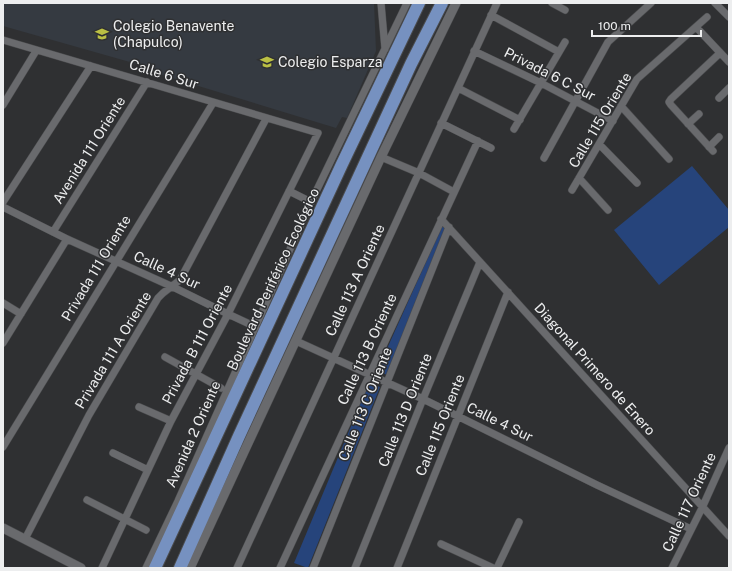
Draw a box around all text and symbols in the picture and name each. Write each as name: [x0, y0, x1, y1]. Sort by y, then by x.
scale bar: [592, 12, 701, 38]
place label: Colegio Benavente (Chapulco): [113, 18, 235, 50]
text: 100 m: [598, 19, 631, 33]
school or university icon: Colegio Benavente (Chapulco): [94, 26, 110, 42]
street label: Privada 6 C Sur: [502, 44, 598, 104]
school or university icon: Colegio Esparza: [259, 54, 275, 70]
place label: Colegio Esparza: [278, 54, 382, 70]
street label: Calle 6 Sur: [127, 56, 201, 92]
street label: Calle 115 Oriente: [565, 69, 635, 171]
street label: Avenida 111 Oriente: [49, 93, 129, 207]
street label: Boulevard Periférico Ecológico: [224, 185, 322, 373]
street label: Privada 111 Oriente: [58, 212, 134, 324]
street label: Calle 113 A Oriente: [322, 222, 388, 338]
street label: Calle 4 Sur: [131, 248, 203, 292]
street label: Privada B 111 Oriente: [159, 281, 235, 407]
street label: Privada 111 A Oriente: [72, 288, 154, 411]
street label: Calle 113 B Oriente: [334, 291, 400, 407]
street label: Diagonal Primero de Enero: [531, 300, 659, 439]
street label: Calle 113 C Oriente: [335, 345, 395, 463]
street label: Calle 113 D Oriente: [375, 351, 435, 469]
street label: Calle 115 Oriente: [412, 372, 468, 478]
street label: Avenida 2 Oriente: [162, 378, 224, 490]
street label: Calle 4 Sur: [464, 399, 536, 445]
street label: Calle 117 Oriente: [659, 450, 719, 554]

